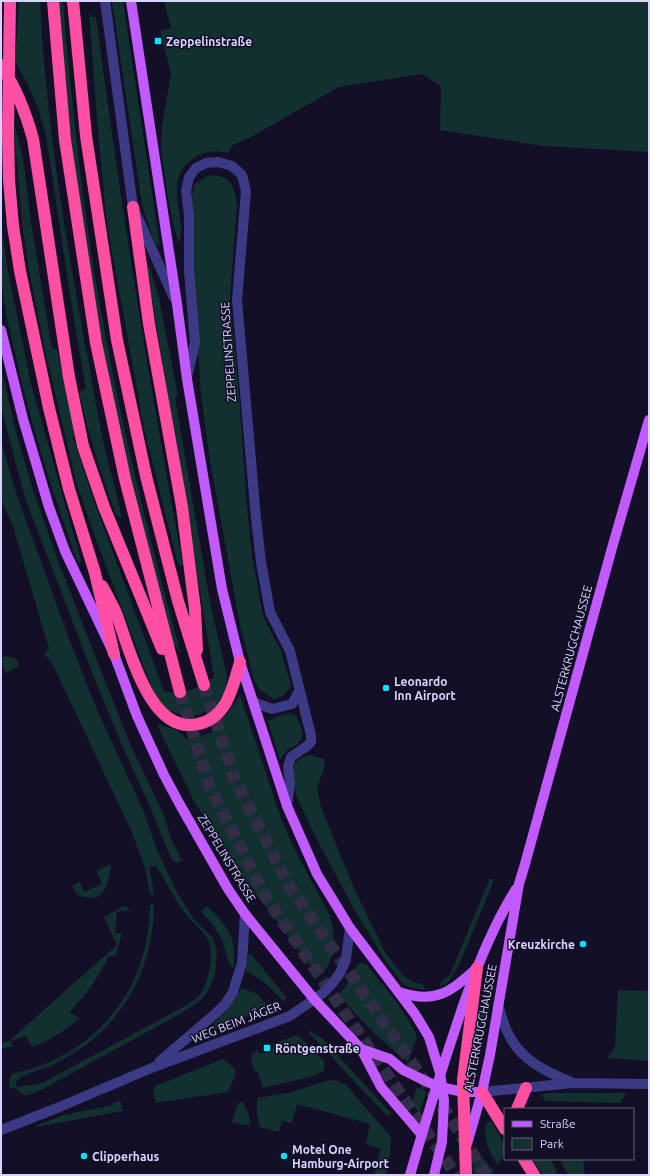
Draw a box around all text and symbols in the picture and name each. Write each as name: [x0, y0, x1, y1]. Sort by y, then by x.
place label: Zeppelinstraße: [166, 35, 252, 48]
marker: Zeppelinstraße: [153, 36, 163, 46]
street label: ZEPPELINSTRASSE: [218, 301, 238, 403]
street label: ALSTERKRUGCHAUSSEE: [548, 583, 594, 712]
place label: Leonardo Inn Airport: [394, 675, 456, 702]
marker: Leonardo Inn Airport: [381, 683, 391, 693]
street label: ZEPPELINSTRASSE: [196, 812, 259, 905]
place label: Kreuzkirche: [508, 938, 575, 951]
marker: Kreuzkirche: [578, 939, 588, 949]
street label: ALSTERKRUGCHAUSSEE: [461, 963, 499, 1093]
street label: WEG BEIM JÄGER: [189, 999, 283, 1045]
place label: Röntgenstraße: [275, 1042, 360, 1055]
marker: Röntgenstraße: [262, 1043, 272, 1053]
legend: [504, 1108, 634, 1160]
text: Straße: [540, 1117, 576, 1130]
text: Park: [540, 1137, 564, 1150]
place label: Motel One Hamburg-Airport: [292, 1143, 389, 1170]
place label: Clipperhaus: [92, 1150, 159, 1163]
marker: Clipperhaus: [79, 1151, 89, 1161]
marker: Motel One Hamburg-Airport: [279, 1151, 289, 1161]

